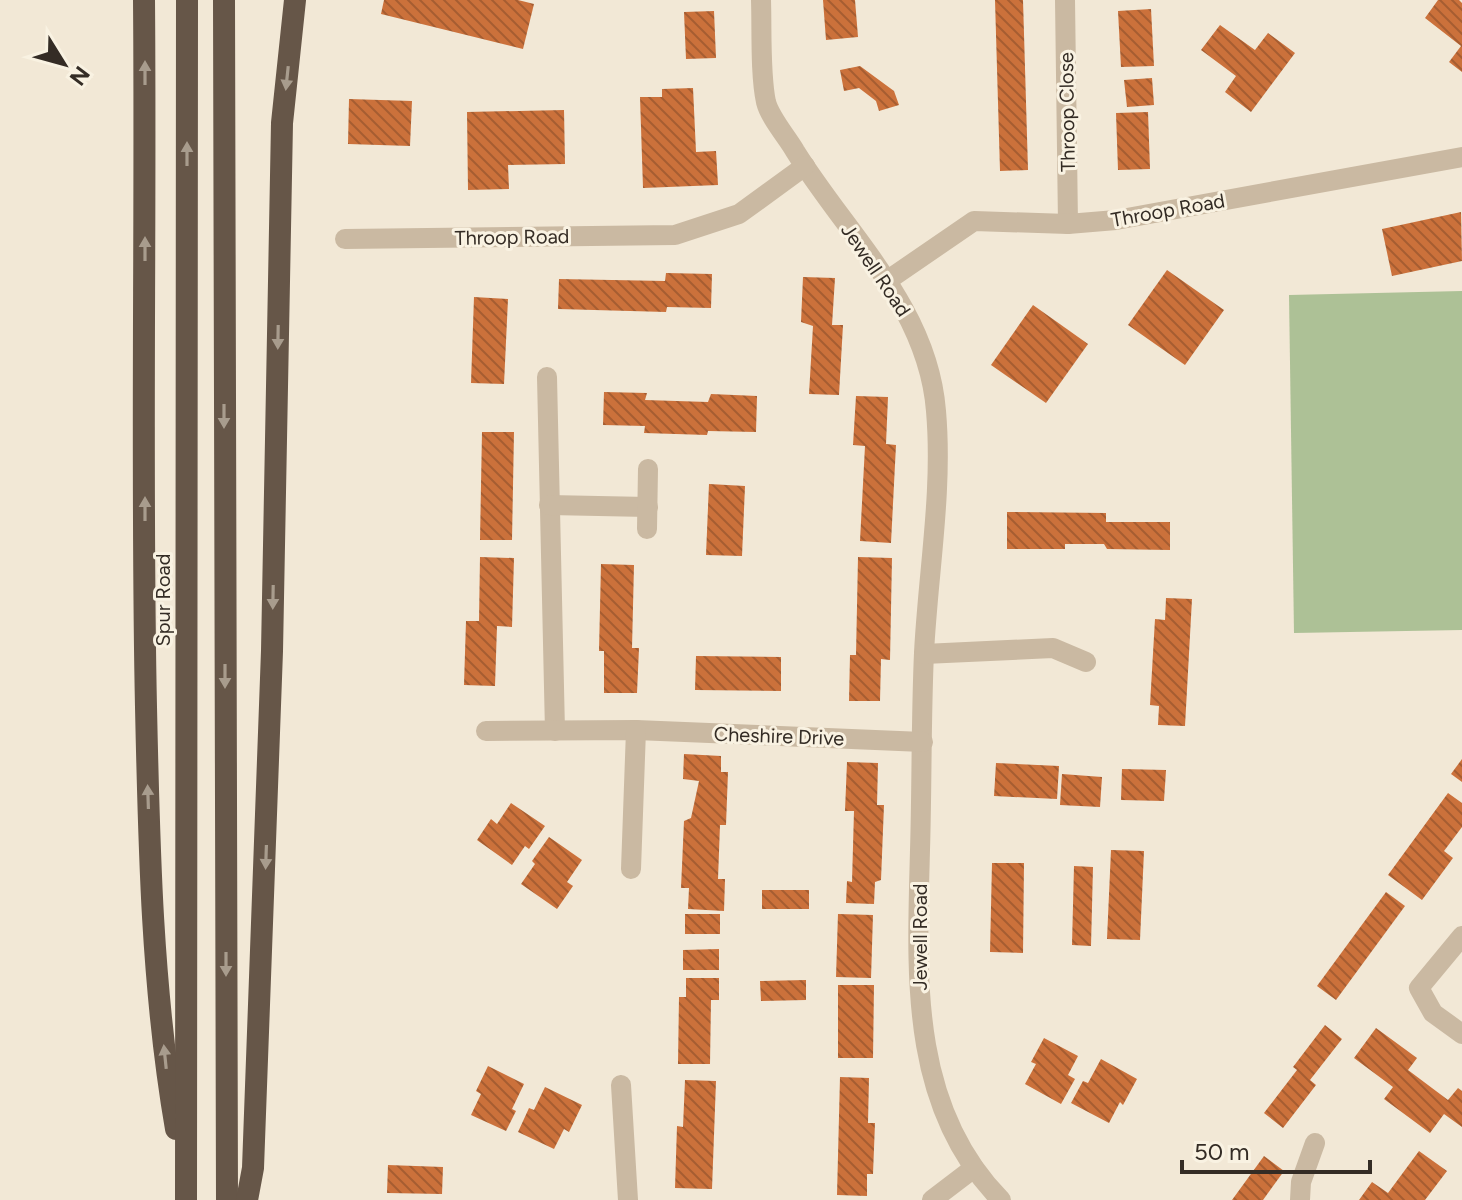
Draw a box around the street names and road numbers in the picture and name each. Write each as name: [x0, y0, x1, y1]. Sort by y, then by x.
street label: Throop Close: [1054, 52, 1080, 172]
street label: Throop Road: [1109, 188, 1227, 232]
street label: Jewell Road: [836, 219, 916, 321]
street label: Throop Road: [454, 224, 570, 250]
street label: Spur Road: [151, 554, 175, 647]
street label: Cheshire Drive: [713, 722, 845, 750]
street label: Jewell Road: [908, 883, 932, 991]

